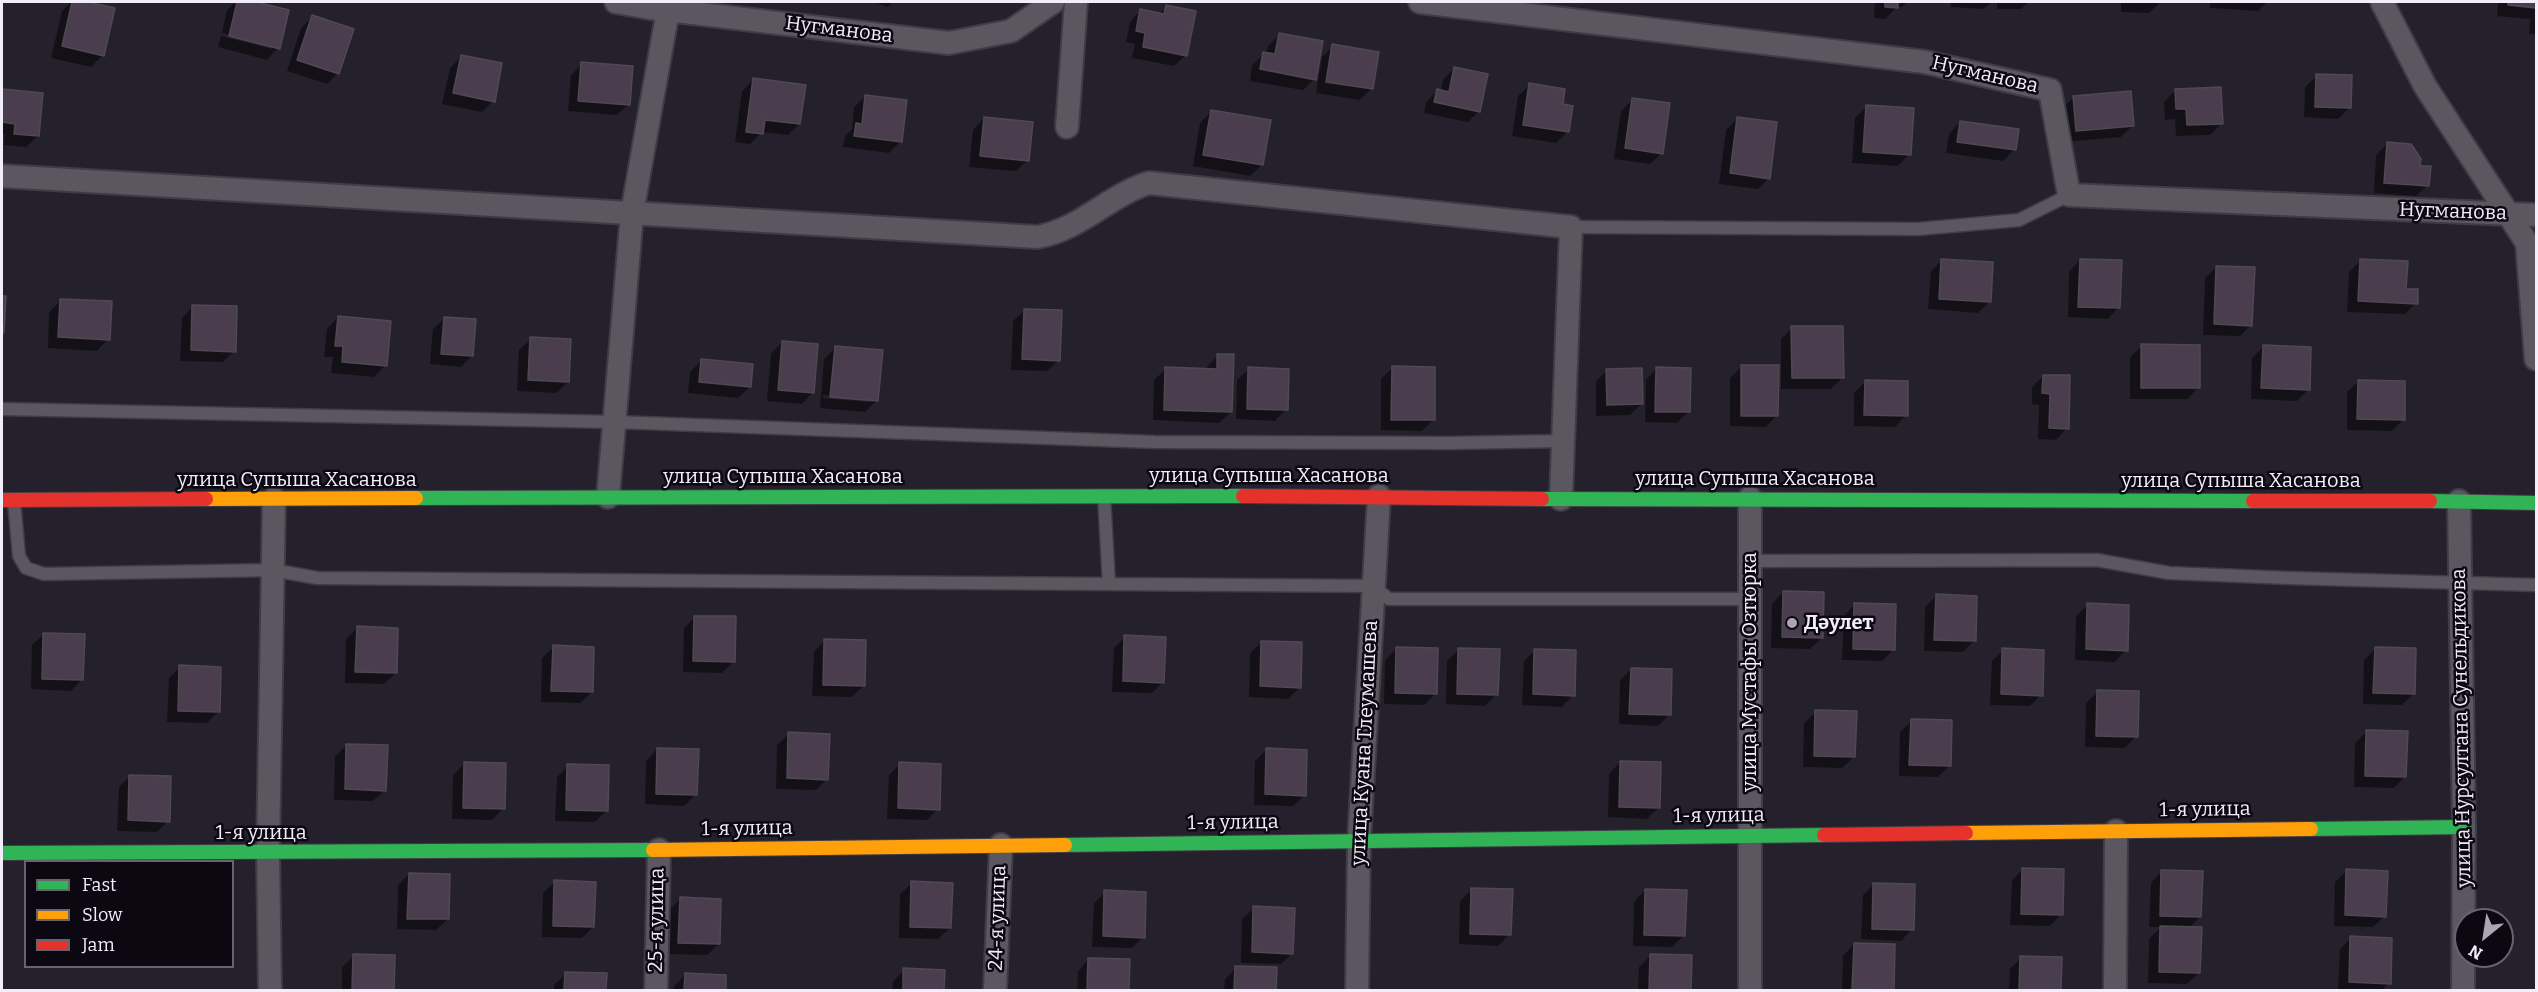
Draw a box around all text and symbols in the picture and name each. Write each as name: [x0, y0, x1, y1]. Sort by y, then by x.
street label: Нугманова: [784, 12, 894, 48]
street label: Нугманова: [1930, 51, 2040, 99]
street label: Нугманова: [2399, 198, 2507, 226]
street label: улица Супыша Хасанова: [1149, 464, 1389, 488]
street label: улица Супыша Хасанова: [663, 465, 903, 489]
street label: улица Супыша Хасанова: [1635, 467, 1875, 491]
street label: улица Супыша Хасанова: [177, 468, 417, 492]
street label: улица Супыша Хасанова: [2121, 469, 2361, 493]
street label: улица Мустафы Озтюрка: [1738, 552, 1762, 792]
street label: улица Нурсултана Сунельдикова: [2447, 568, 2477, 888]
place label: Дәулет: [1804, 611, 1873, 635]
marker: Дәулет: [1785, 616, 1799, 630]
street label: улица Куана Тлеумашева: [1347, 620, 1383, 866]
street label: 1-я улица: [2159, 797, 2251, 823]
street label: 1-я улица: [1673, 803, 1765, 829]
street label: 1-я улица: [1187, 810, 1279, 836]
street label: 1-я улица: [701, 816, 793, 842]
street label: 1-я улица: [215, 821, 307, 845]
legend: [24, 860, 234, 968]
street label: 24-я улица: [984, 865, 1012, 971]
street label: 25-я улица: [644, 867, 670, 973]
text: Fast: [82, 874, 117, 896]
text: Slow: [82, 904, 122, 926]
north arrow: [2454, 908, 2514, 968]
text: Jam: [82, 934, 115, 956]
text: N: [2466, 941, 2486, 964]

